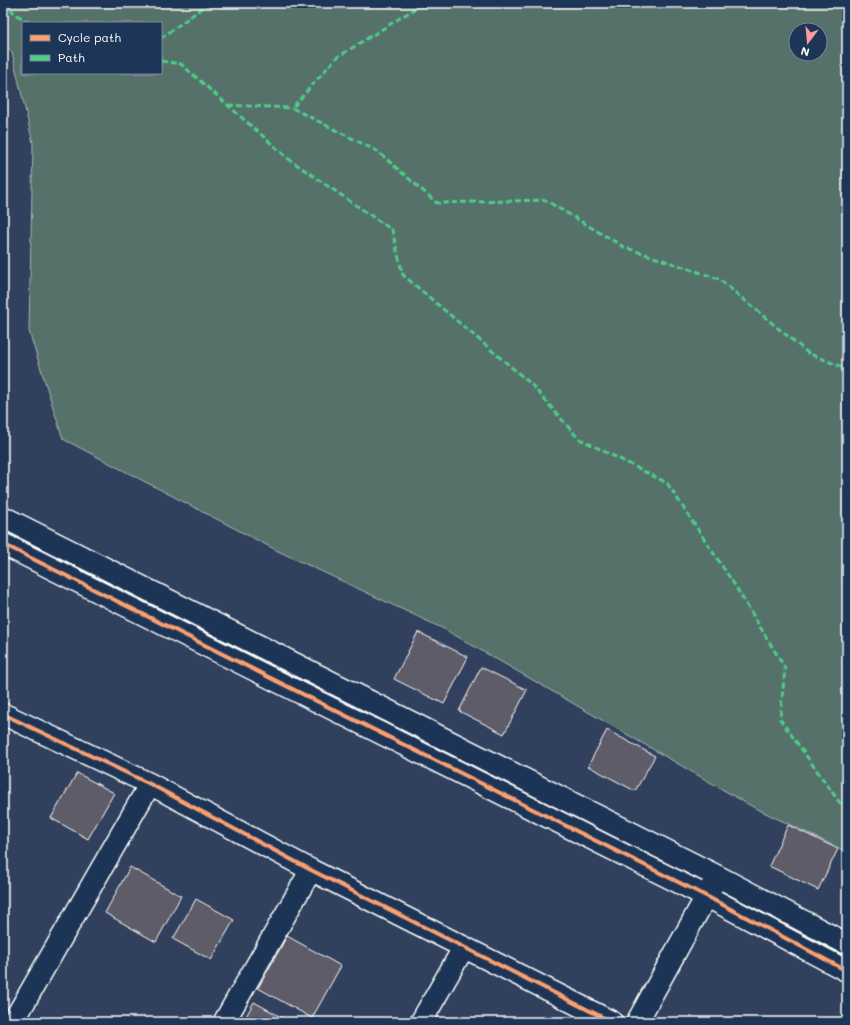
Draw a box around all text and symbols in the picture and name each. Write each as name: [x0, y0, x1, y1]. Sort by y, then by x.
legend: [22, 22, 162, 74]
north arrow: [788, 22, 828, 62]
text: Cycle path: [58, 29, 121, 45]
text: N: [799, 44, 811, 60]
text: Path: [58, 49, 85, 65]

